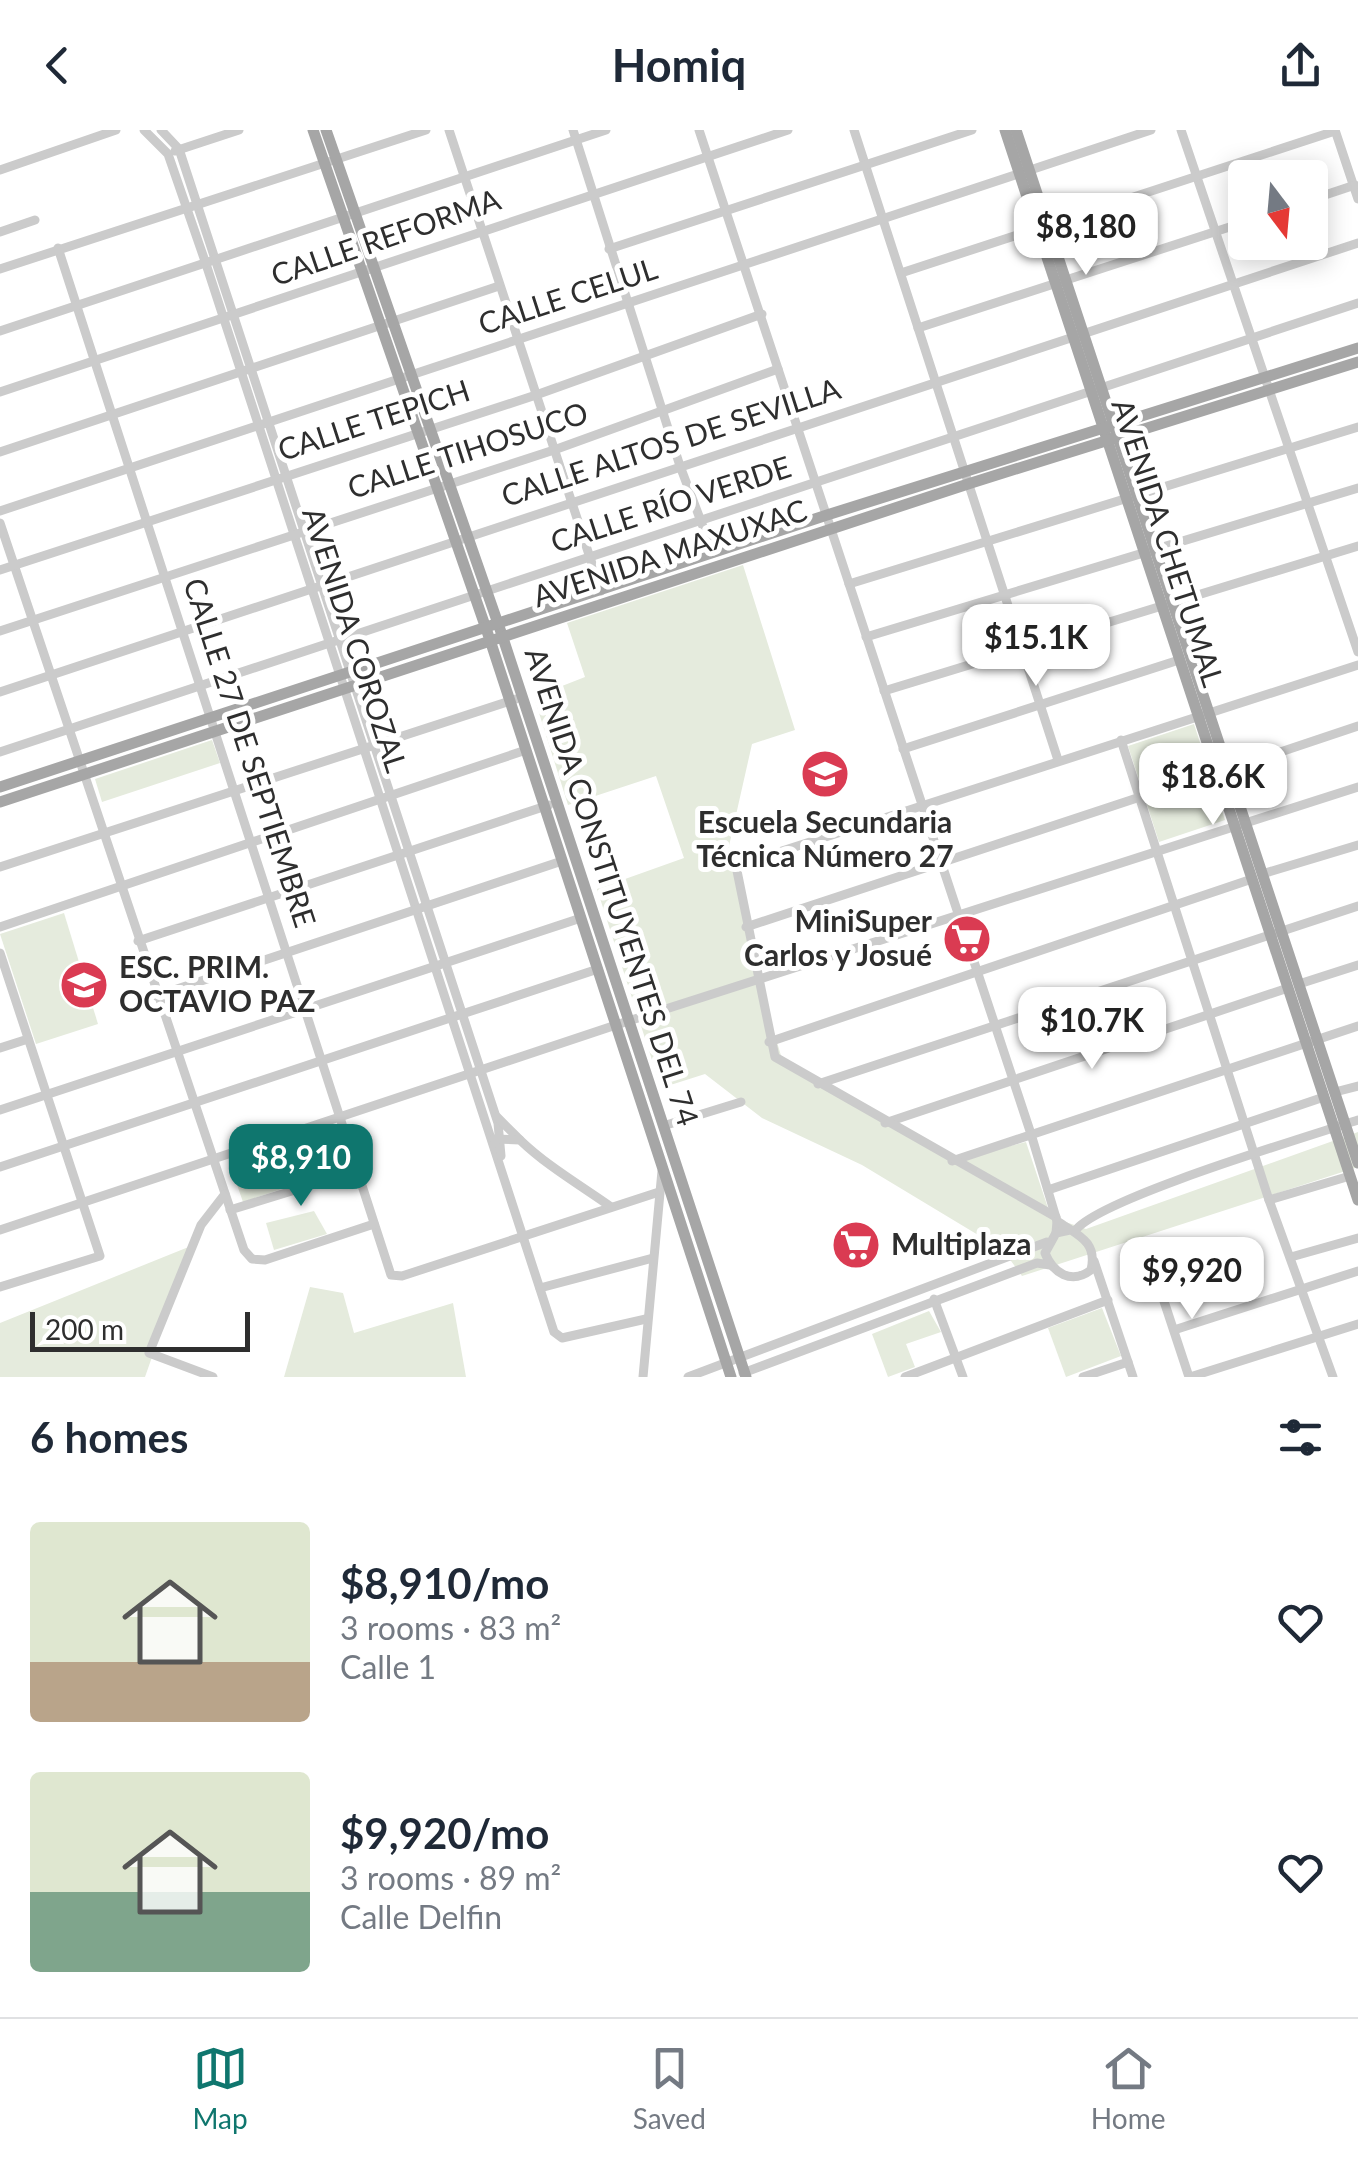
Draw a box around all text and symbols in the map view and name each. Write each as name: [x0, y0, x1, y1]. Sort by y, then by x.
icon: back: [30, 38, 85, 93]
text: Homiq: [612, 38, 746, 92]
icon: share: [1273, 38, 1328, 93]
north arrow: [1228, 160, 1328, 260]
map controls: [1228, 160, 1328, 260]
street label: CALLE REFORMA: [266, 180, 505, 292]
pin: $8,180: [1005, 193, 1167, 278]
text: $8,180: [1036, 206, 1136, 245]
street label: CALLE CELUL: [474, 249, 661, 341]
street label: CALLE ALTOS DE SEVILLA: [496, 369, 845, 513]
street label: CALLE TEPICH: [273, 371, 474, 467]
street label: CALLE TIHOSUCO: [343, 393, 592, 505]
street label: AVENIDA CHETUMAL: [1105, 394, 1232, 691]
street label: CALLE RÍO VERDE: [546, 447, 795, 559]
street label: AVENIDA MAXUXAC: [528, 491, 811, 613]
street label: AVENIDA COROZAL: [296, 502, 416, 776]
street label: CALLE 27 DE SEPTIEMBRE: [177, 573, 324, 931]
pin: $15.1K: [955, 604, 1117, 689]
text: $15.1K: [984, 617, 1088, 656]
street label: AVENIDA CONSTITUYENTES DEL 74: [518, 643, 707, 1130]
pin: $18.6K: [1132, 743, 1294, 828]
school or university icon: Escuela Secundaria Técnica Número 27: [799, 748, 851, 800]
text: $18.6K: [1161, 756, 1265, 795]
place label: Escuela Secundaria Técnica Número 27: [696, 803, 954, 873]
place label: MiniSuper Carlos y Josué: [744, 902, 933, 972]
supermarket icon: MiniSuper Carlos y Josué: [941, 913, 993, 965]
place label: ESC. PRIM. OCTAVIO PAZ: [119, 948, 315, 1018]
school or university icon: ESC. PRIM. OCTAVIO PAZ: [58, 959, 110, 1011]
pin: $10.7K: [1011, 987, 1173, 1072]
text: $10.7K: [1040, 1000, 1144, 1039]
pin: $8,910: [220, 1124, 382, 1209]
text: $8,910: [251, 1137, 351, 1176]
supermarket icon: Multiplaza: [830, 1219, 882, 1271]
place label: Multiplaza: [891, 1225, 1031, 1261]
pin: $9,920: [1111, 1237, 1273, 1322]
text: $9,920: [1142, 1250, 1242, 1289]
scale bar: [30, 1307, 250, 1352]
text: 200 m: [45, 1312, 124, 1346]
icon: filters: [1273, 1410, 1328, 1465]
text: 6 homes: [30, 1412, 188, 1462]
text: $8,910/mo: [340, 1558, 549, 1608]
icon: home: [110, 1562, 230, 1682]
icon: heart: [1273, 1595, 1328, 1650]
text: 3 rooms · 83 m²: [340, 1608, 561, 1647]
text: Calle 1: [340, 1647, 436, 1686]
text: $9,920/mo: [340, 1808, 549, 1858]
icon: home: [110, 1812, 230, 1932]
icon: heart: [1273, 1845, 1328, 1900]
text: 3 rooms · 89 m²: [340, 1858, 561, 1897]
text: Calle Delfin: [340, 1897, 502, 1936]
tab: Map: [193, 2041, 248, 2135]
tab: Saved: [633, 2041, 706, 2135]
tab: Home: [1091, 2041, 1165, 2135]

